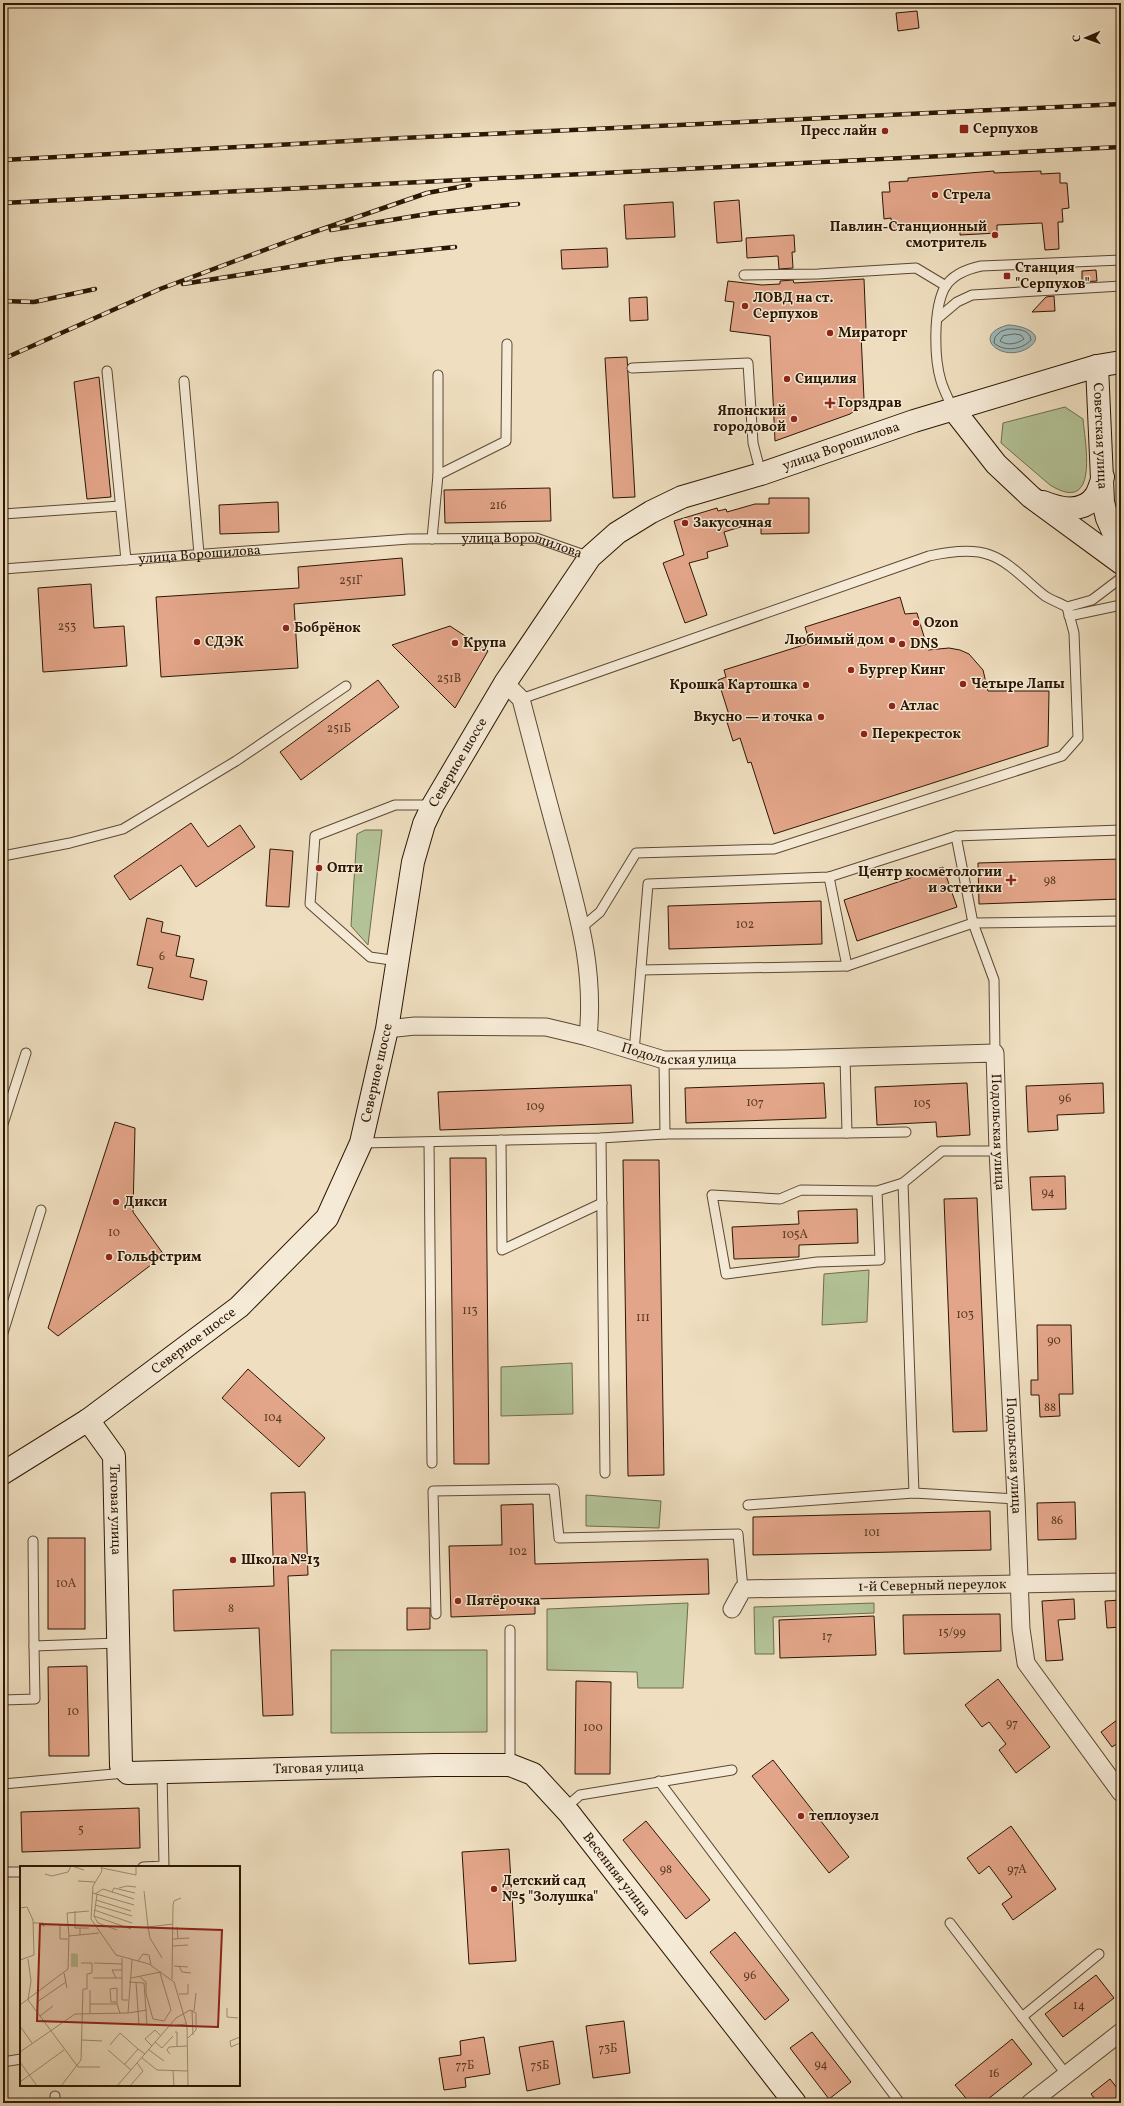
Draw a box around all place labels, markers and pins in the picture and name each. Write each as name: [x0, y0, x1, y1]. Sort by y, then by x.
place label: Серпухов: [973, 120, 1038, 139]
place label: Пресс лайн: [800, 122, 877, 141]
marker: Серпухов: [958, 123, 970, 135]
marker: Пресс лайн: [880, 126, 890, 136]
place label: Стрела: [943, 186, 992, 205]
marker: Стрела: [930, 190, 940, 200]
place label: Павлин-Станционный смотритель: [830, 218, 987, 253]
marker: Павлин-Станционный смотритель: [990, 230, 1000, 240]
place label: Станция "Серпухов": [1015, 259, 1090, 294]
marker: Станция "Серпухов": [1002, 271, 1012, 281]
place label: ЛОВД на ст. Серпухов: [753, 289, 834, 324]
marker: ЛОВД на ст. Серпухов: [740, 301, 750, 311]
place label: Мираторг: [838, 324, 908, 343]
marker: Мираторг: [825, 328, 835, 338]
place label: Сицилия: [795, 370, 857, 389]
marker: Сицилия: [782, 374, 792, 384]
place label: Горздрав: [838, 394, 902, 413]
marker: Горздрав: [825, 398, 835, 408]
place label: Японский городовой: [713, 402, 786, 437]
marker: Японский городовой: [789, 414, 799, 424]
place label: Закусочная: [693, 514, 772, 533]
marker: Закусочная: [680, 518, 690, 528]
place label: Ozon: [924, 614, 959, 633]
marker: Ozon: [911, 618, 921, 628]
place label: Бобрёнок: [294, 619, 361, 638]
marker: Бобрёнок: [281, 623, 291, 633]
place label: Любимый дом: [785, 631, 885, 650]
place label: СДЭК: [205, 633, 244, 652]
place label: Крупа: [463, 634, 507, 653]
marker: Любимый дом: [887, 635, 897, 645]
place label: DNS: [910, 635, 938, 654]
marker: СДЭК: [192, 637, 202, 647]
marker: Крупа: [450, 638, 460, 648]
marker: DNS: [897, 639, 907, 649]
place label: Бургер Кинг: [859, 661, 946, 680]
marker: Бургер Кинг: [846, 665, 856, 675]
place label: Четыре Лапы: [971, 675, 1065, 694]
place label: Крошка Картошка: [669, 676, 798, 695]
marker: Четыре Лапы: [958, 679, 968, 689]
marker: Крошка Картошка: [801, 680, 811, 690]
place label: Атлас: [900, 697, 940, 716]
marker: Атлас: [887, 701, 897, 711]
place label: Вкусно — и точка: [693, 708, 813, 727]
marker: Вкусно — и точка: [816, 712, 826, 722]
place label: Перекресток: [872, 725, 961, 744]
marker: Перекресток: [859, 729, 869, 739]
place label: Опти: [327, 859, 363, 878]
marker: Опти: [314, 863, 324, 873]
place label: Центр косметологии и эстетики: [858, 863, 1002, 898]
marker: Центр косметологии и эстетики: [1005, 874, 1017, 886]
place label: Дикси: [124, 1193, 167, 1212]
marker: Дикси: [111, 1197, 121, 1207]
place label: Гольфстрим: [117, 1248, 202, 1267]
marker: Гольфстрим: [104, 1252, 114, 1262]
place label: Школа №13: [241, 1551, 320, 1570]
marker: Школа №13: [228, 1555, 238, 1565]
place label: Пятёрочка: [466, 1592, 541, 1611]
marker: Пятёрочка: [453, 1596, 463, 1606]
place label: теплоузел: [809, 1807, 879, 1826]
marker: теплоузел: [796, 1811, 806, 1821]
place label: Детский сад №5 "Золушка": [502, 1872, 598, 1907]
marker: Детский сад №5 "Золушка": [489, 1884, 499, 1894]

